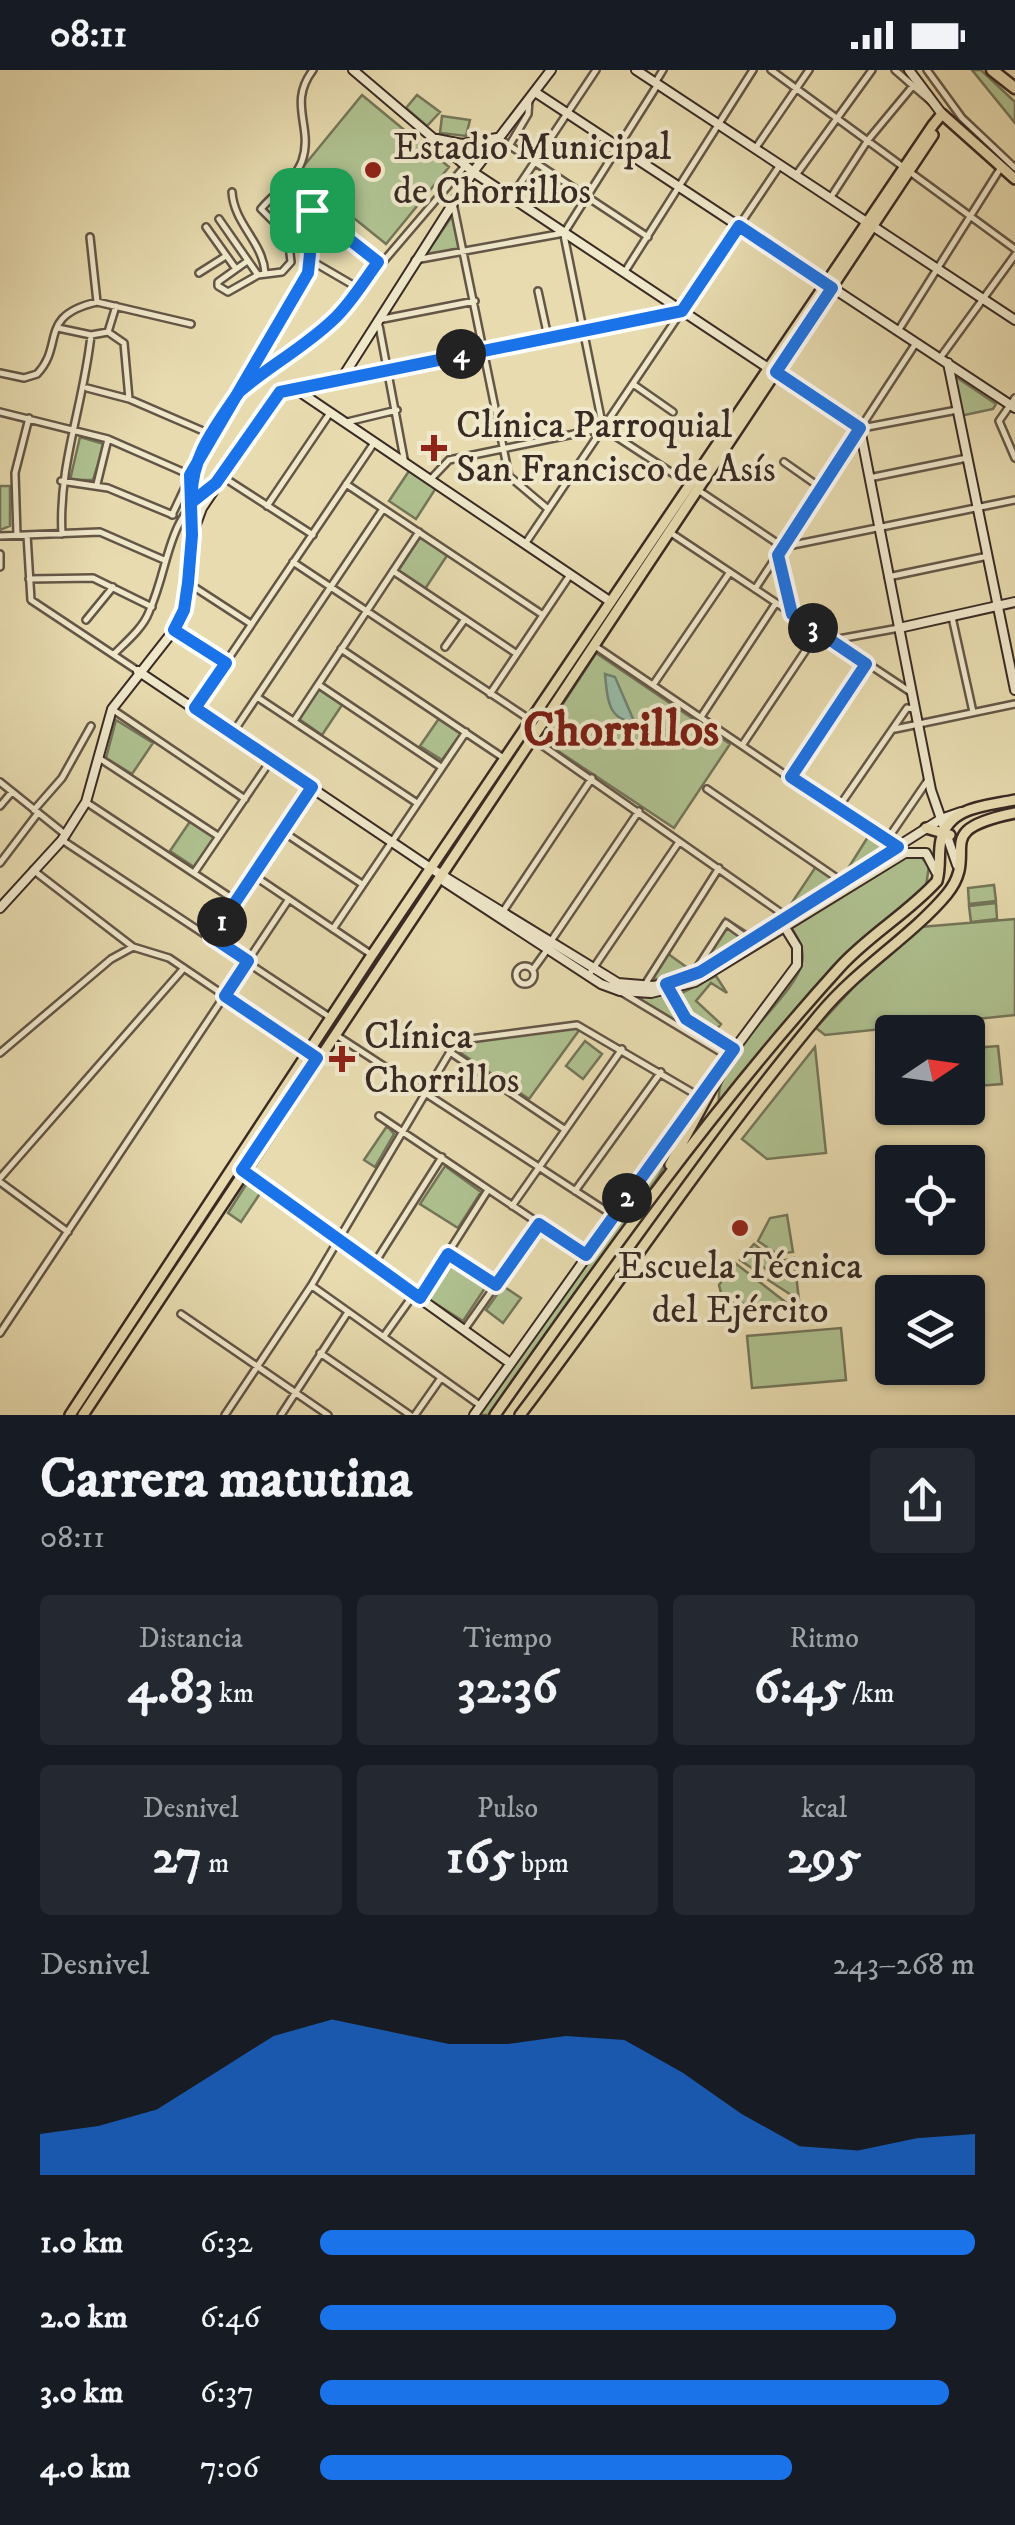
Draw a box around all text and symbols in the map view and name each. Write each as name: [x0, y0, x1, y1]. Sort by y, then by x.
text: 08:11: [50, 11, 127, 59]
place label: Estadio Municipal de Chorrillos: [393, 124, 672, 216]
marker: Estadio Municipal de Chorrillos: [362, 159, 384, 181]
pin: [270, 168, 355, 253]
icon: arrive: [285, 183, 340, 238]
pin: 4: [436, 329, 486, 379]
text: 4: [453, 336, 469, 371]
place label: Clínica Parroquial San Francisco de Asís: [456, 402, 776, 494]
marker: Clínica Parroquial San Francisco de Asís: [421, 435, 447, 461]
pin: 3: [788, 603, 838, 653]
text: 3: [808, 610, 818, 645]
district label: Chorrillos: [523, 701, 719, 761]
pin: 1: [197, 897, 247, 947]
text: 1: [217, 904, 227, 939]
place label: Clínica Chorrillos: [364, 1013, 519, 1105]
north arrow: [875, 1015, 985, 1125]
map controls: [875, 1015, 985, 1385]
marker: Clínica Chorrillos: [329, 1046, 355, 1072]
button: locate: [875, 1145, 985, 1255]
pin: 2: [602, 1173, 652, 1223]
text: 2: [620, 1180, 634, 1215]
marker: Escuela Técnica del Ejército: [729, 1217, 751, 1239]
place label: Escuela Técnica del Ejército: [618, 1243, 862, 1335]
button: layers: [875, 1275, 985, 1385]
text: Carrera matutina: [40, 1446, 412, 1515]
button: share: [870, 1448, 975, 1553]
text: 08:11: [40, 1518, 105, 1558]
text: Distancia: [139, 1621, 243, 1656]
text: Tiempo: [463, 1621, 552, 1656]
text: Ritmo: [790, 1621, 859, 1656]
text: 4.83: [128, 1656, 213, 1719]
text: 32:36: [457, 1656, 558, 1719]
text: 6:45: [754, 1656, 846, 1719]
text: km: [213, 1676, 254, 1711]
text: /km: [846, 1676, 895, 1711]
text: Desnivel: [143, 1791, 239, 1826]
text: Pulso: [477, 1791, 538, 1826]
text: kcal: [801, 1791, 847, 1826]
text: 27: [152, 1826, 202, 1889]
text: 165: [446, 1826, 515, 1889]
text: 295: [787, 1826, 861, 1889]
text: m: [202, 1846, 229, 1881]
text: bpm: [515, 1846, 569, 1881]
text: Desnivel: [40, 1945, 150, 1985]
text: 243–268 m: [833, 1945, 975, 1985]
text: 1.0 km: [40, 2223, 123, 2263]
text: 6:32: [200, 2223, 253, 2263]
text: 2.0 km: [40, 2298, 128, 2338]
text: 6:46: [200, 2298, 260, 2338]
text: 3.0 km: [40, 2373, 124, 2413]
text: 6:37: [200, 2373, 254, 2413]
text: 4.0 km: [40, 2448, 131, 2488]
text: 7:06: [200, 2448, 259, 2488]

